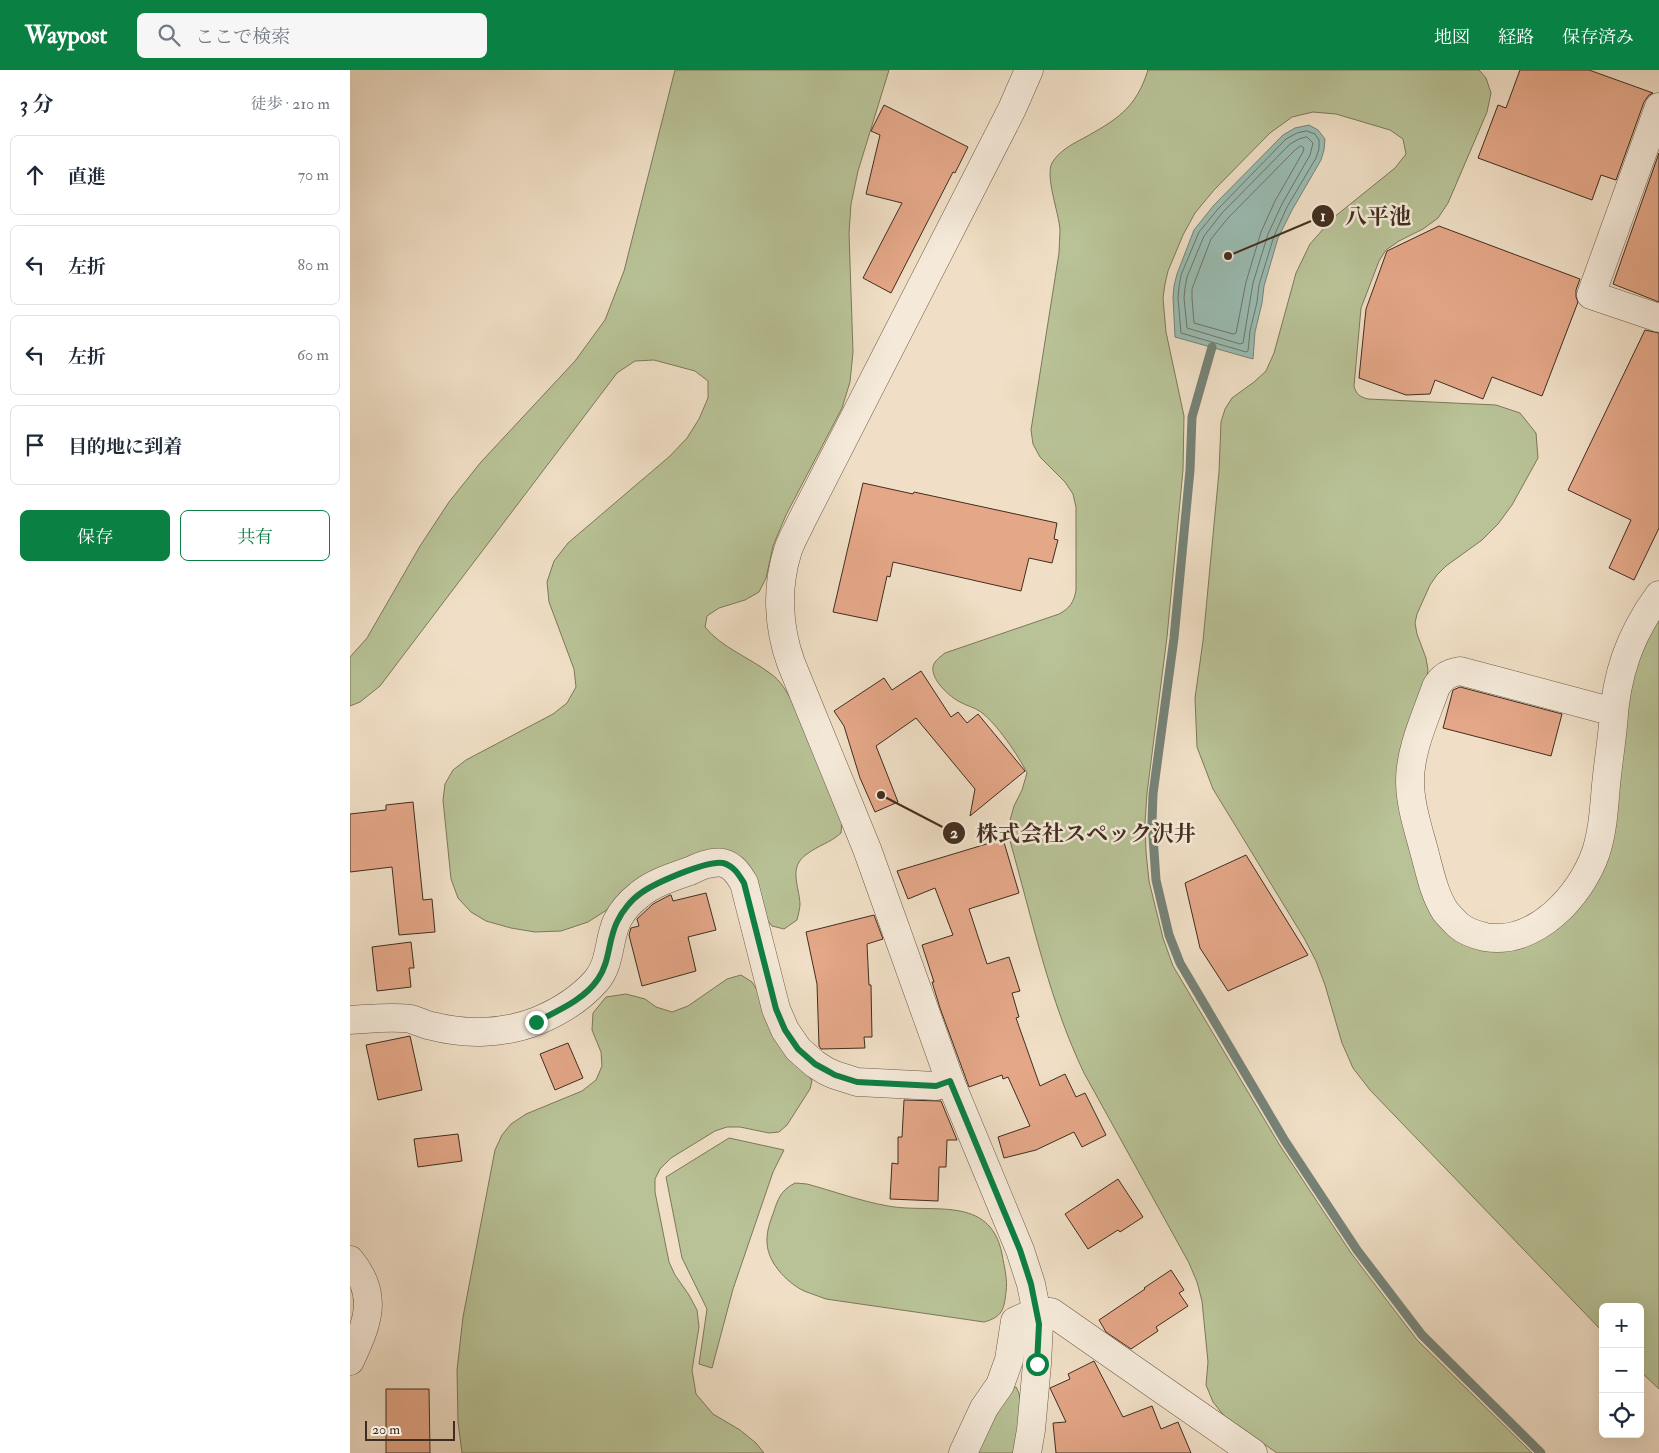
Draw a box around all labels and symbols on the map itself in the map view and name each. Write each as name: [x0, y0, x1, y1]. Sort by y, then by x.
callout: 八平池: [1310, 198, 1421, 235]
text: 八平池: [1345, 203, 1411, 231]
text: 1: [1320, 207, 1326, 226]
callout: 株式会社スペック沢井: [941, 815, 1206, 852]
text: 株式会社スペック沢井: [976, 820, 1196, 848]
text: 2: [950, 824, 958, 843]
route end: [525, 1011, 548, 1034]
route start: [1026, 1353, 1049, 1376]
scale bar: [365, 1418, 455, 1441]

